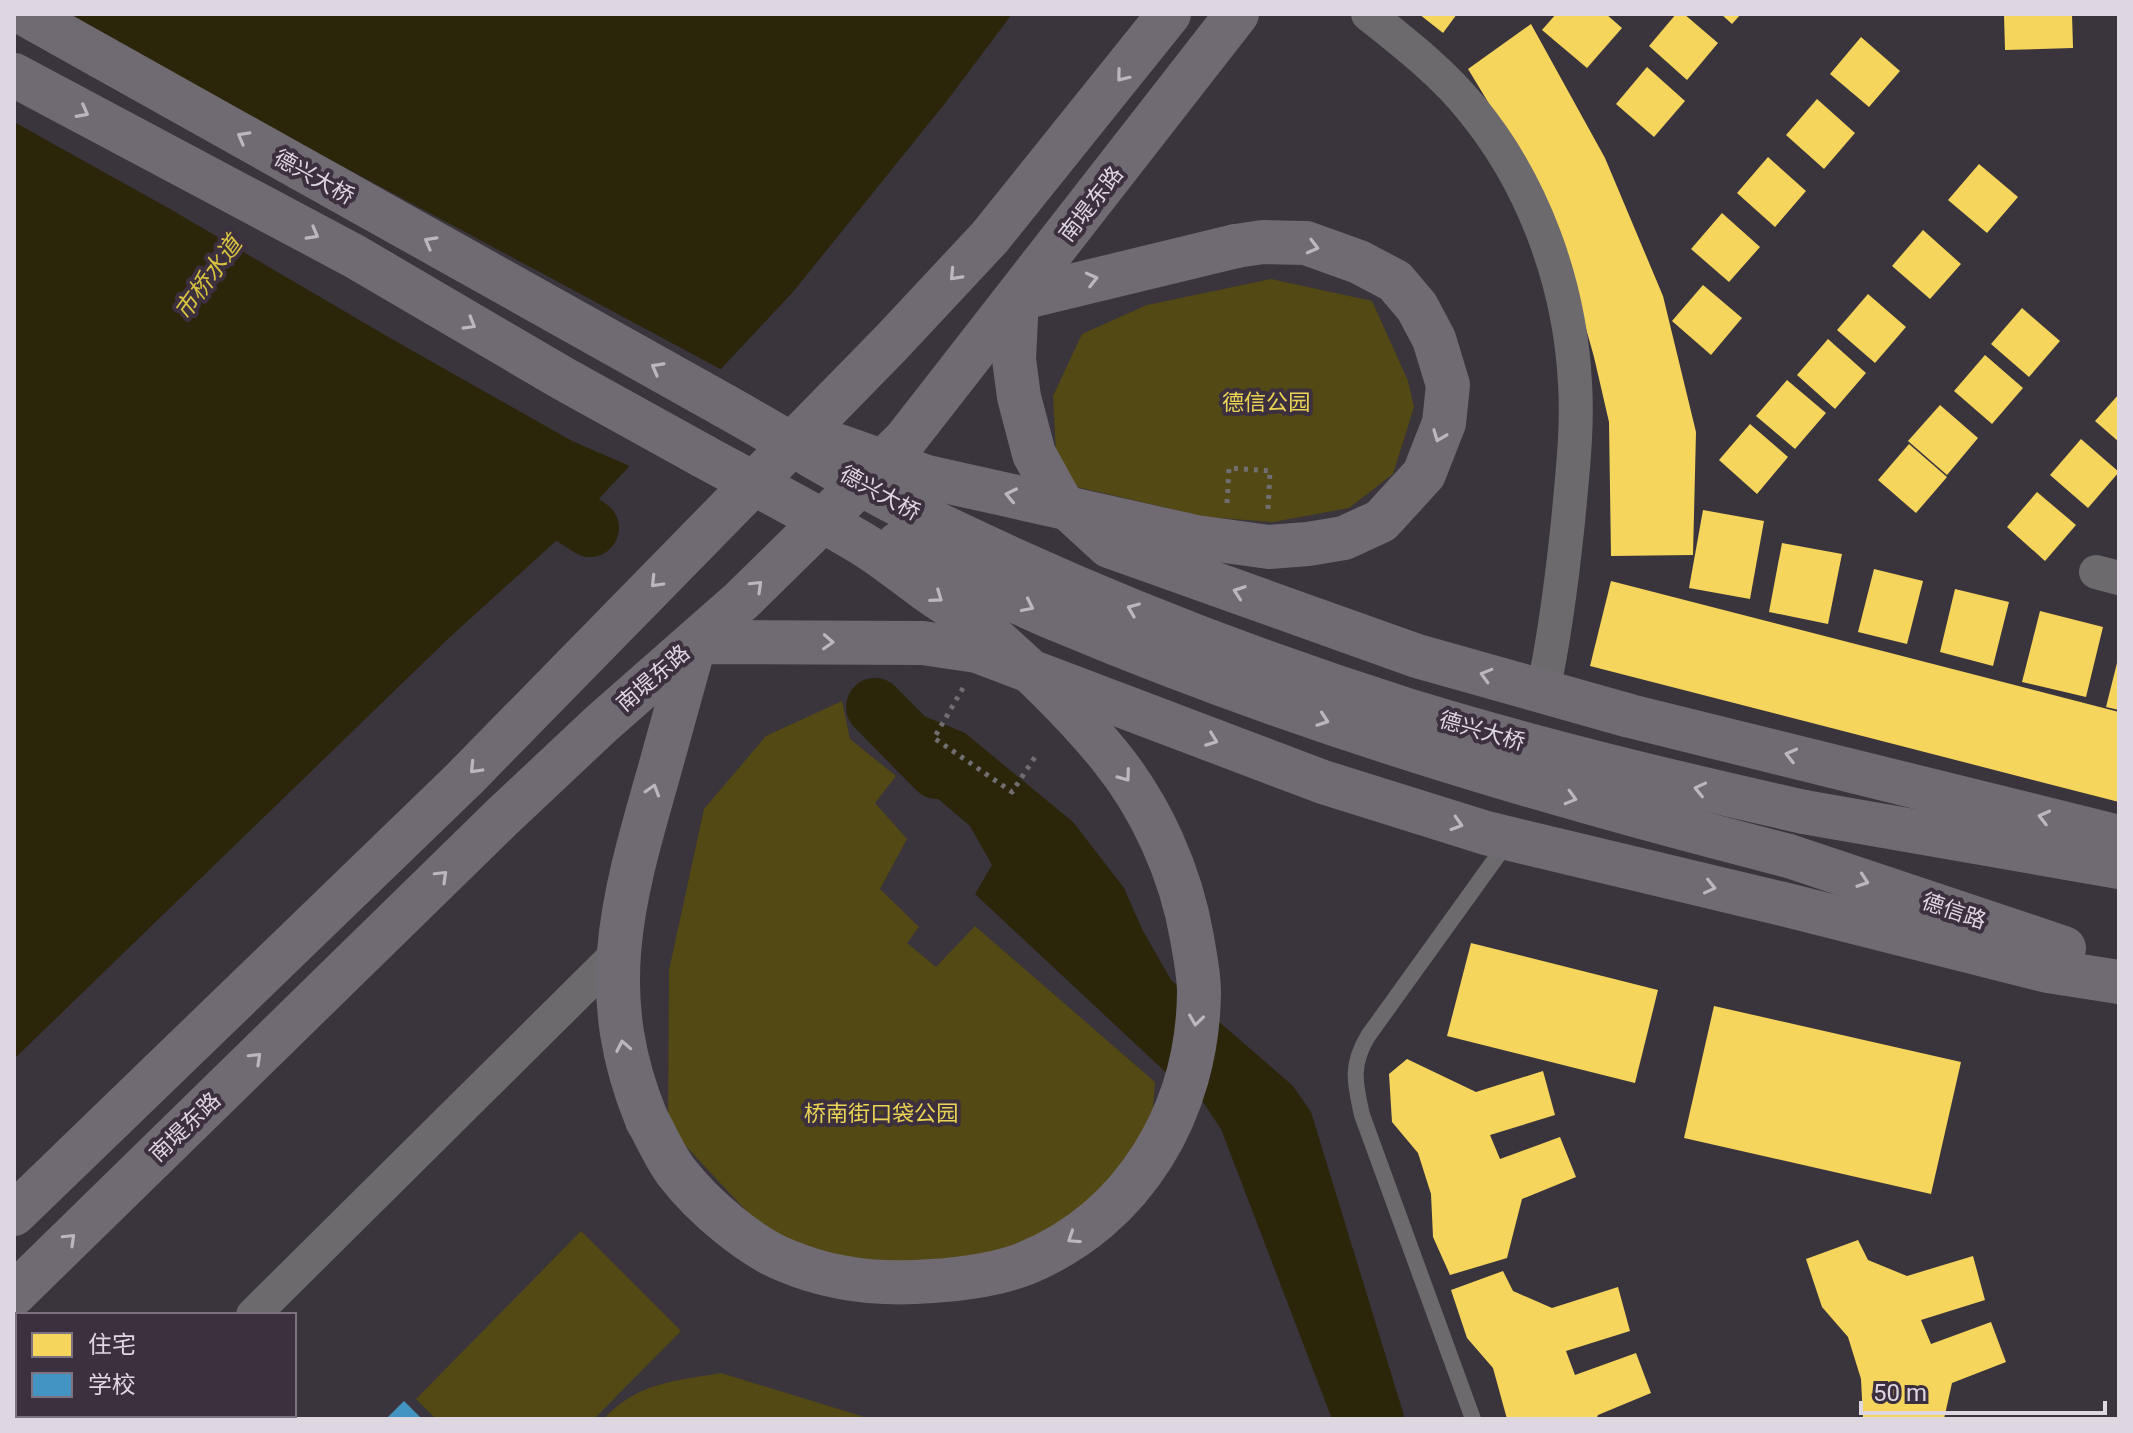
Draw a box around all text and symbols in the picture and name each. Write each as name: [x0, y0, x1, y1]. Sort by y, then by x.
one-way arrow: [1117, 67, 1131, 82]
one-way arrow: [75, 102, 89, 117]
one-way arrow: [237, 131, 252, 147]
street label: 德兴大桥: [269, 145, 359, 209]
street label: 南堤东路: [1054, 162, 1128, 246]
one-way arrow: [304, 224, 319, 239]
water label: 市桥水道: [168, 229, 249, 325]
one-way arrow: [424, 236, 438, 252]
one-way arrow: [1305, 237, 1319, 254]
one-way arrow: [949, 266, 964, 280]
one-way arrow: [1084, 271, 1098, 288]
one-way arrow: [461, 314, 476, 330]
one-way arrow: [651, 362, 666, 378]
park label: 德信公园: [1222, 390, 1310, 415]
one-way arrow: [1432, 428, 1449, 442]
street label: 德兴大桥: [835, 461, 925, 525]
one-way arrow: [1005, 487, 1019, 504]
one-way arrow: [651, 573, 666, 587]
one-way arrow: [748, 581, 762, 595]
one-way arrow: [1233, 585, 1247, 602]
one-way arrow: [929, 587, 943, 602]
one-way arrow: [1020, 596, 1035, 612]
one-way arrow: [1127, 602, 1141, 619]
one-way arrow: [822, 633, 835, 650]
street label: 南堤东路: [612, 640, 694, 716]
one-way arrow: [1479, 668, 1493, 684]
street label: 德兴大桥: [1436, 707, 1528, 755]
one-way arrow: [1315, 711, 1329, 727]
one-way arrow: [1204, 730, 1218, 747]
one-way arrow: [1785, 748, 1799, 765]
one-way arrow: [469, 759, 484, 773]
one-way arrow: [1115, 767, 1129, 782]
one-way arrow: [1694, 781, 1708, 798]
one-way arrow: [644, 784, 660, 798]
one-way arrow: [1563, 789, 1577, 805]
one-way arrow: [2037, 809, 2051, 826]
one-way arrow: [1450, 815, 1464, 831]
one-way arrow: [433, 871, 447, 885]
one-way arrow: [1855, 871, 1869, 887]
one-way arrow: [1702, 877, 1716, 894]
street label: 德信路: [1919, 888, 1989, 934]
one-way arrow: [1188, 1014, 1205, 1027]
one-way arrow: [616, 1039, 633, 1052]
one-way arrow: [247, 1052, 261, 1067]
street label: 南堤东路: [145, 1087, 225, 1167]
park label: 桥南街口袋公园: [804, 1101, 958, 1126]
one-way arrow: [1067, 1228, 1082, 1243]
one-way arrow: [61, 1234, 75, 1248]
legend: [16, 1313, 296, 1417]
text: 住宅: [88, 1331, 136, 1359]
scale bar: [1861, 1365, 2105, 1415]
text: 学校: [88, 1371, 136, 1399]
text: 50 m: [1873, 1379, 1927, 1407]

